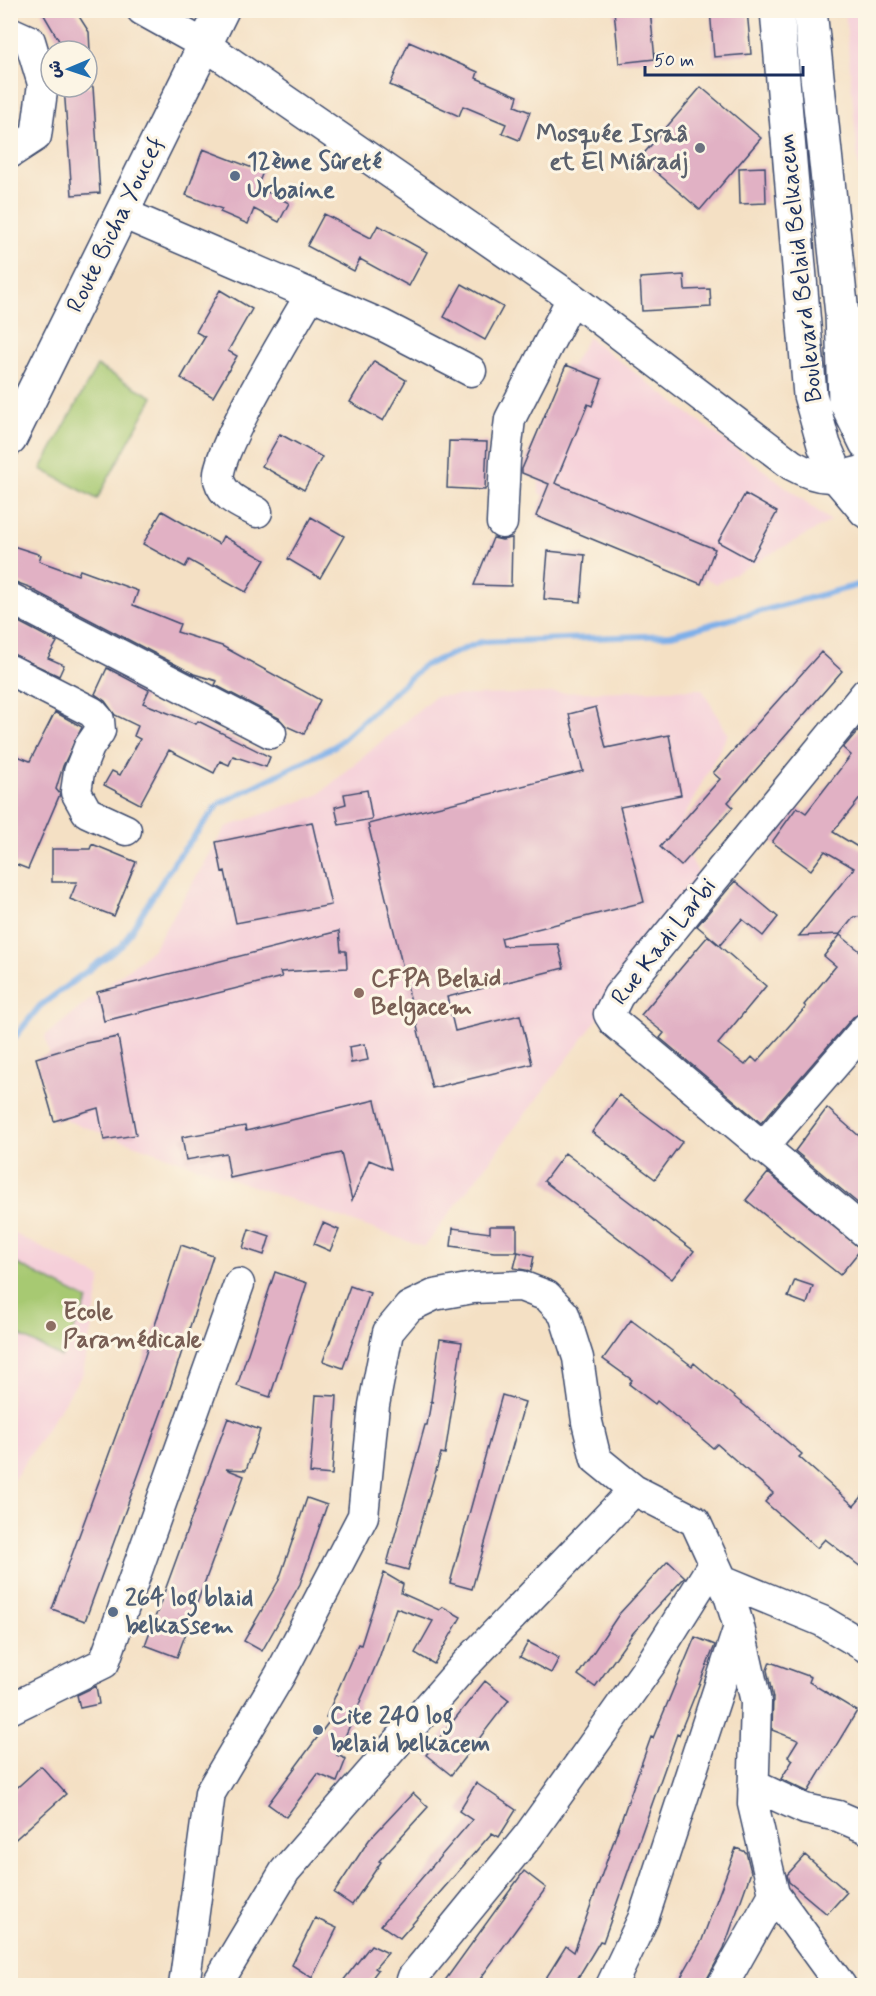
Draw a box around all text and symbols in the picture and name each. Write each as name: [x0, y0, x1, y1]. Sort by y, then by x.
north arrow: [39, 39, 99, 99]
scale bar: [645, 39, 802, 77]
text: 50 m: [654, 49, 694, 73]
text: ش: [45, 60, 66, 79]
place label: Mosquée Israâ et El Miâradj: [536, 119, 688, 179]
street label: Route Bicha Youcef: [60, 132, 172, 318]
street label: Boulevard Belaid Belkacem: [771, 132, 831, 404]
marker: Mosquée Israâ et El Miâradj: [693, 141, 707, 155]
place label: 12ème Sûreté Urbaine: [247, 147, 382, 206]
marker: 12ème Sûreté Urbaine: [228, 169, 242, 183]
street label: Rue Kadi Larbi: [605, 872, 723, 1012]
place label: CFPA Belaid Belgacem: [371, 964, 501, 1026]
marker: CFPA Belaid Belgacem: [352, 986, 366, 1000]
place label: Ecole Paramédicale: [63, 1297, 203, 1356]
marker: Ecole Paramédicale: [44, 1319, 58, 1333]
place label: 264 log blaid belkassem: [125, 1583, 253, 1642]
marker: 264 log blaid belkassem: [106, 1605, 120, 1619]
place label: Cite 240 log belaid belkacem: [330, 1701, 490, 1760]
marker: Cite 240 log belaid belkacem: [311, 1723, 325, 1737]

